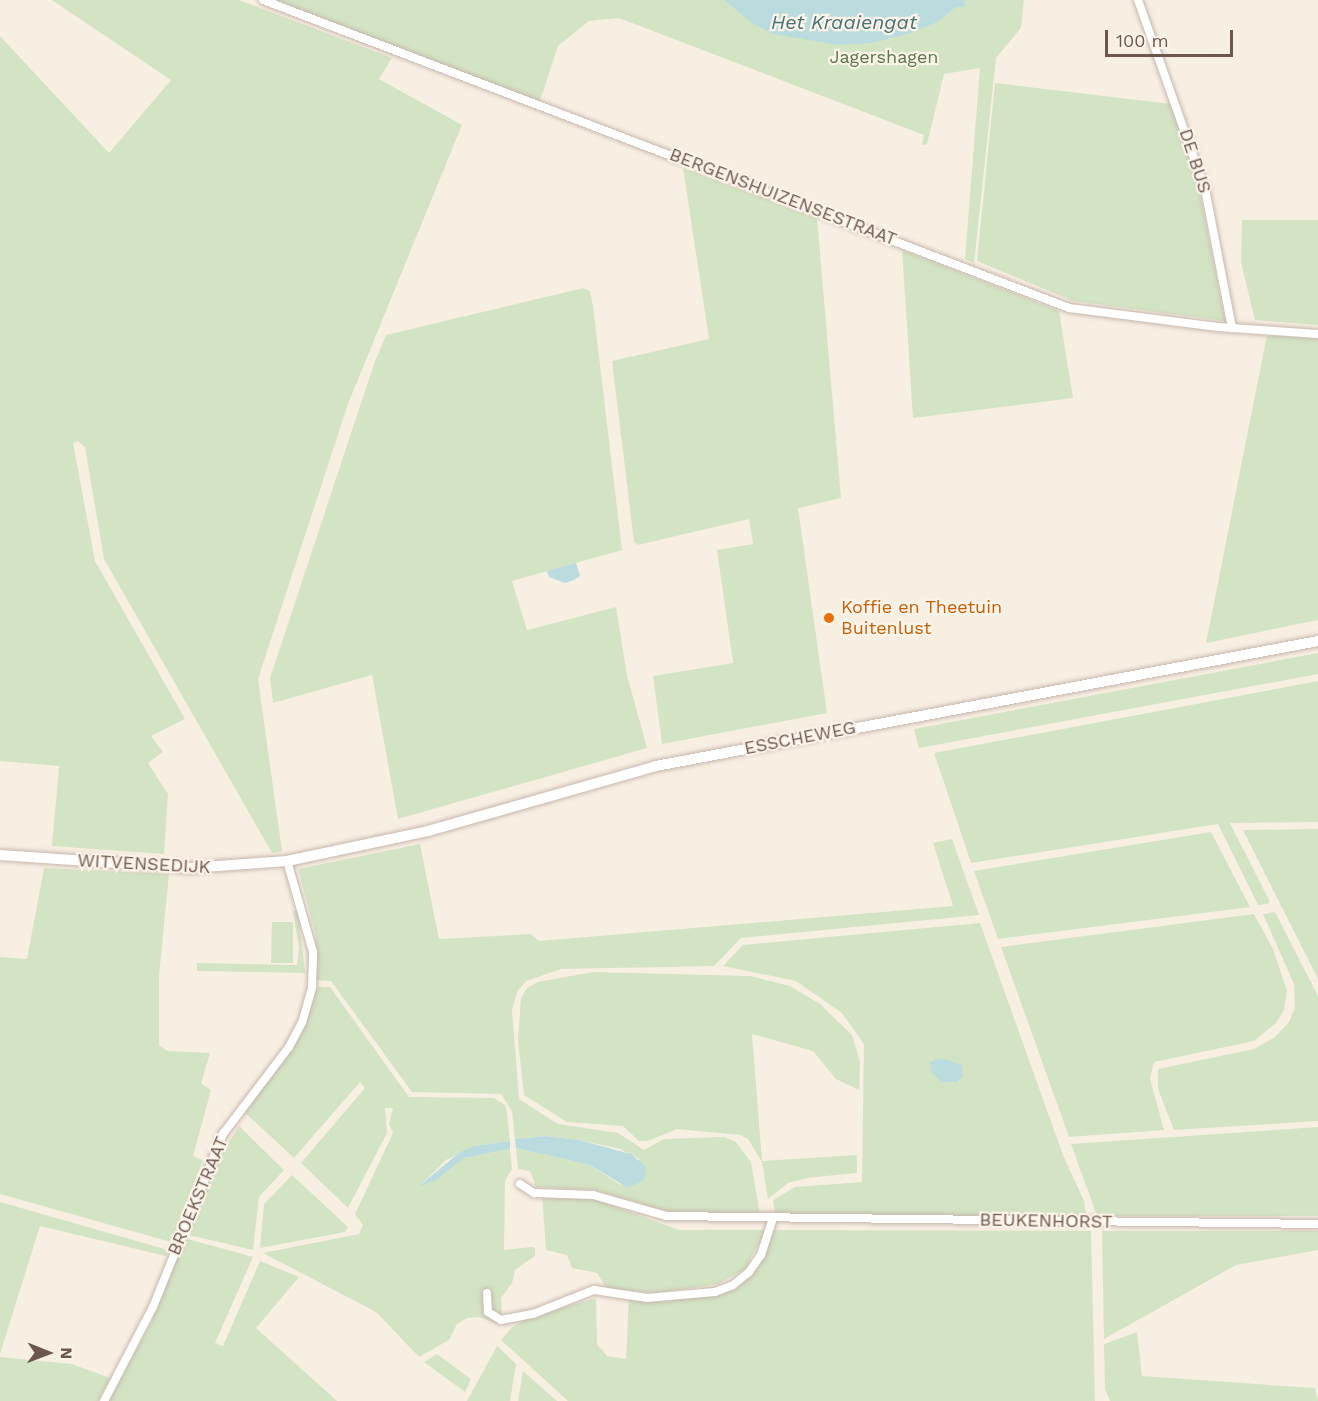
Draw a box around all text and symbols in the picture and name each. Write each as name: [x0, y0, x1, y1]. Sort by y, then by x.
water label: Het Kraaiengat: [771, 10, 917, 34]
scale bar: [1108, 18, 1236, 56]
text: 100 m: [1116, 30, 1169, 51]
park label: Jagershagen: [830, 46, 938, 68]
street label: DE BUS: [1174, 126, 1216, 196]
street label: BERGENSHUIZENSESTRAAT: [666, 144, 900, 250]
place label: Koffie en Theetuin Buitenlust: [841, 597, 1003, 640]
marker: Koffie en Theetuin Buitenlust: [822, 611, 836, 625]
street label: ESSCHEWEG: [742, 717, 858, 759]
street label: WITVENSEDIJK: [77, 850, 211, 878]
street label: BROEKSTRAAT: [163, 1133, 233, 1259]
street label: BEUKENHORST: [979, 1209, 1113, 1233]
north arrow: [18, 1323, 78, 1383]
text: N: [57, 1347, 76, 1359]

